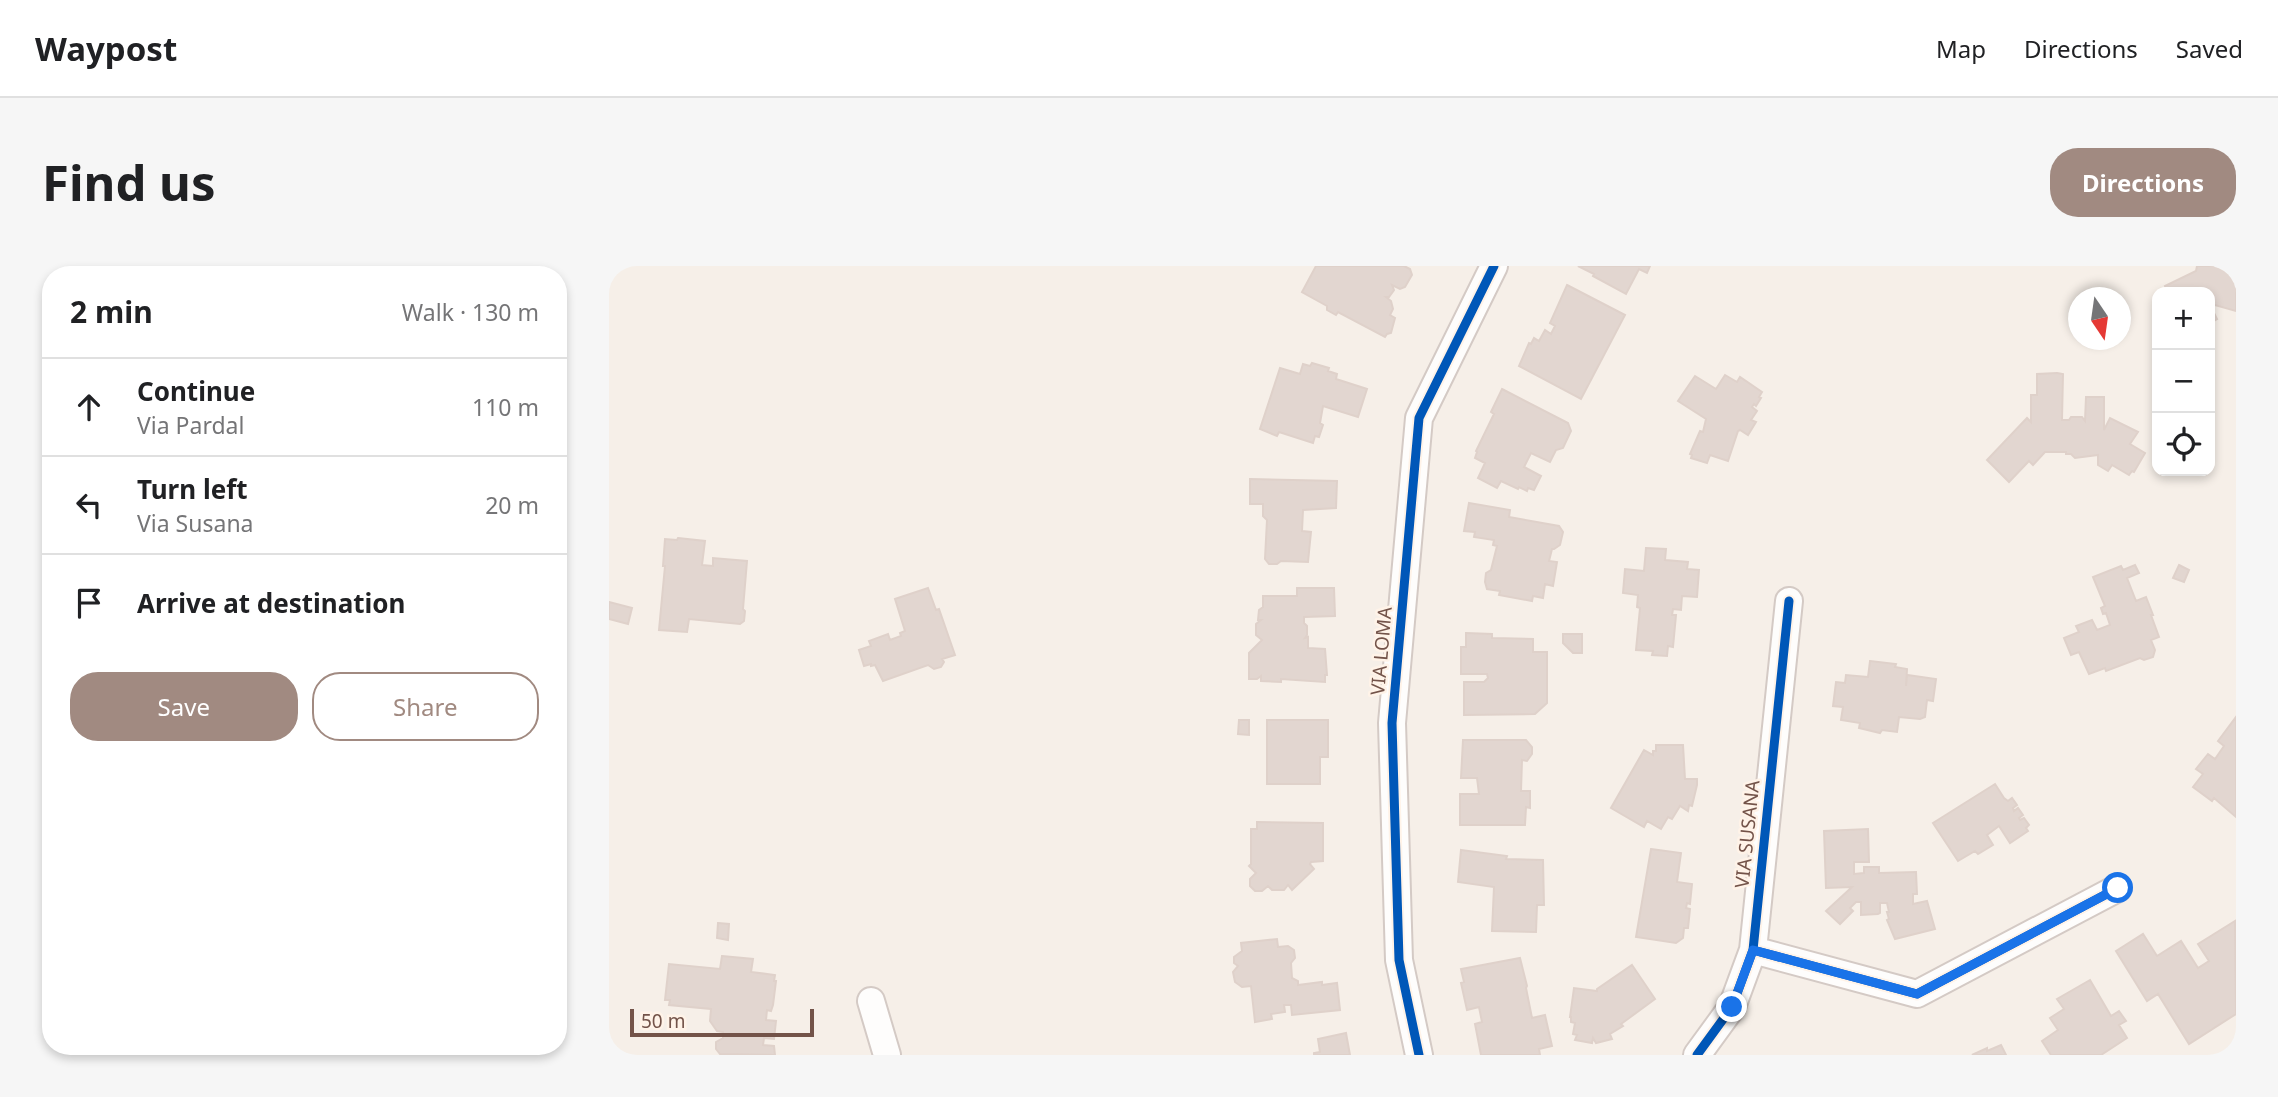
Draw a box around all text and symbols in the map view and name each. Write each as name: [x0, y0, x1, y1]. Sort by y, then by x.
text: Waypost: [35, 26, 177, 71]
text: Map: [1936, 32, 1986, 65]
text: Directions: [2024, 32, 2138, 65]
text: Saved: [2176, 32, 2243, 65]
button: Directions: [2050, 148, 2236, 217]
text: Find us: [42, 149, 216, 215]
north arrow: [2068, 287, 2131, 350]
map controls: [2152, 287, 2215, 476]
button: +: [2152, 287, 2215, 350]
text: 2 min: [70, 291, 153, 332]
text: Walk · 130 m: [402, 296, 539, 328]
button: −: [2152, 350, 2215, 413]
text: Continue: [137, 373, 255, 409]
icon: ahead: [70, 388, 108, 426]
text: 110 m: [472, 391, 539, 423]
text: Via Pardal: [137, 409, 244, 441]
button: locate: [2152, 413, 2215, 476]
text: Turn left: [137, 471, 248, 507]
icon: left: [70, 486, 108, 524]
text: 20 m: [485, 489, 539, 521]
text: Via Susana: [137, 507, 254, 539]
icon: arrive: [70, 584, 108, 622]
text: Arrive at destination: [137, 585, 406, 621]
street label: VIA LOMA: [1364, 605, 1398, 696]
button: Save: [70, 672, 298, 741]
button: Share: [312, 672, 539, 741]
street label: VIA SUSANA: [1728, 778, 1766, 889]
route start: [2102, 872, 2133, 903]
route end: [1716, 991, 1747, 1022]
scale bar: [630, 1006, 814, 1038]
text: 50 m: [641, 1008, 685, 1034]

